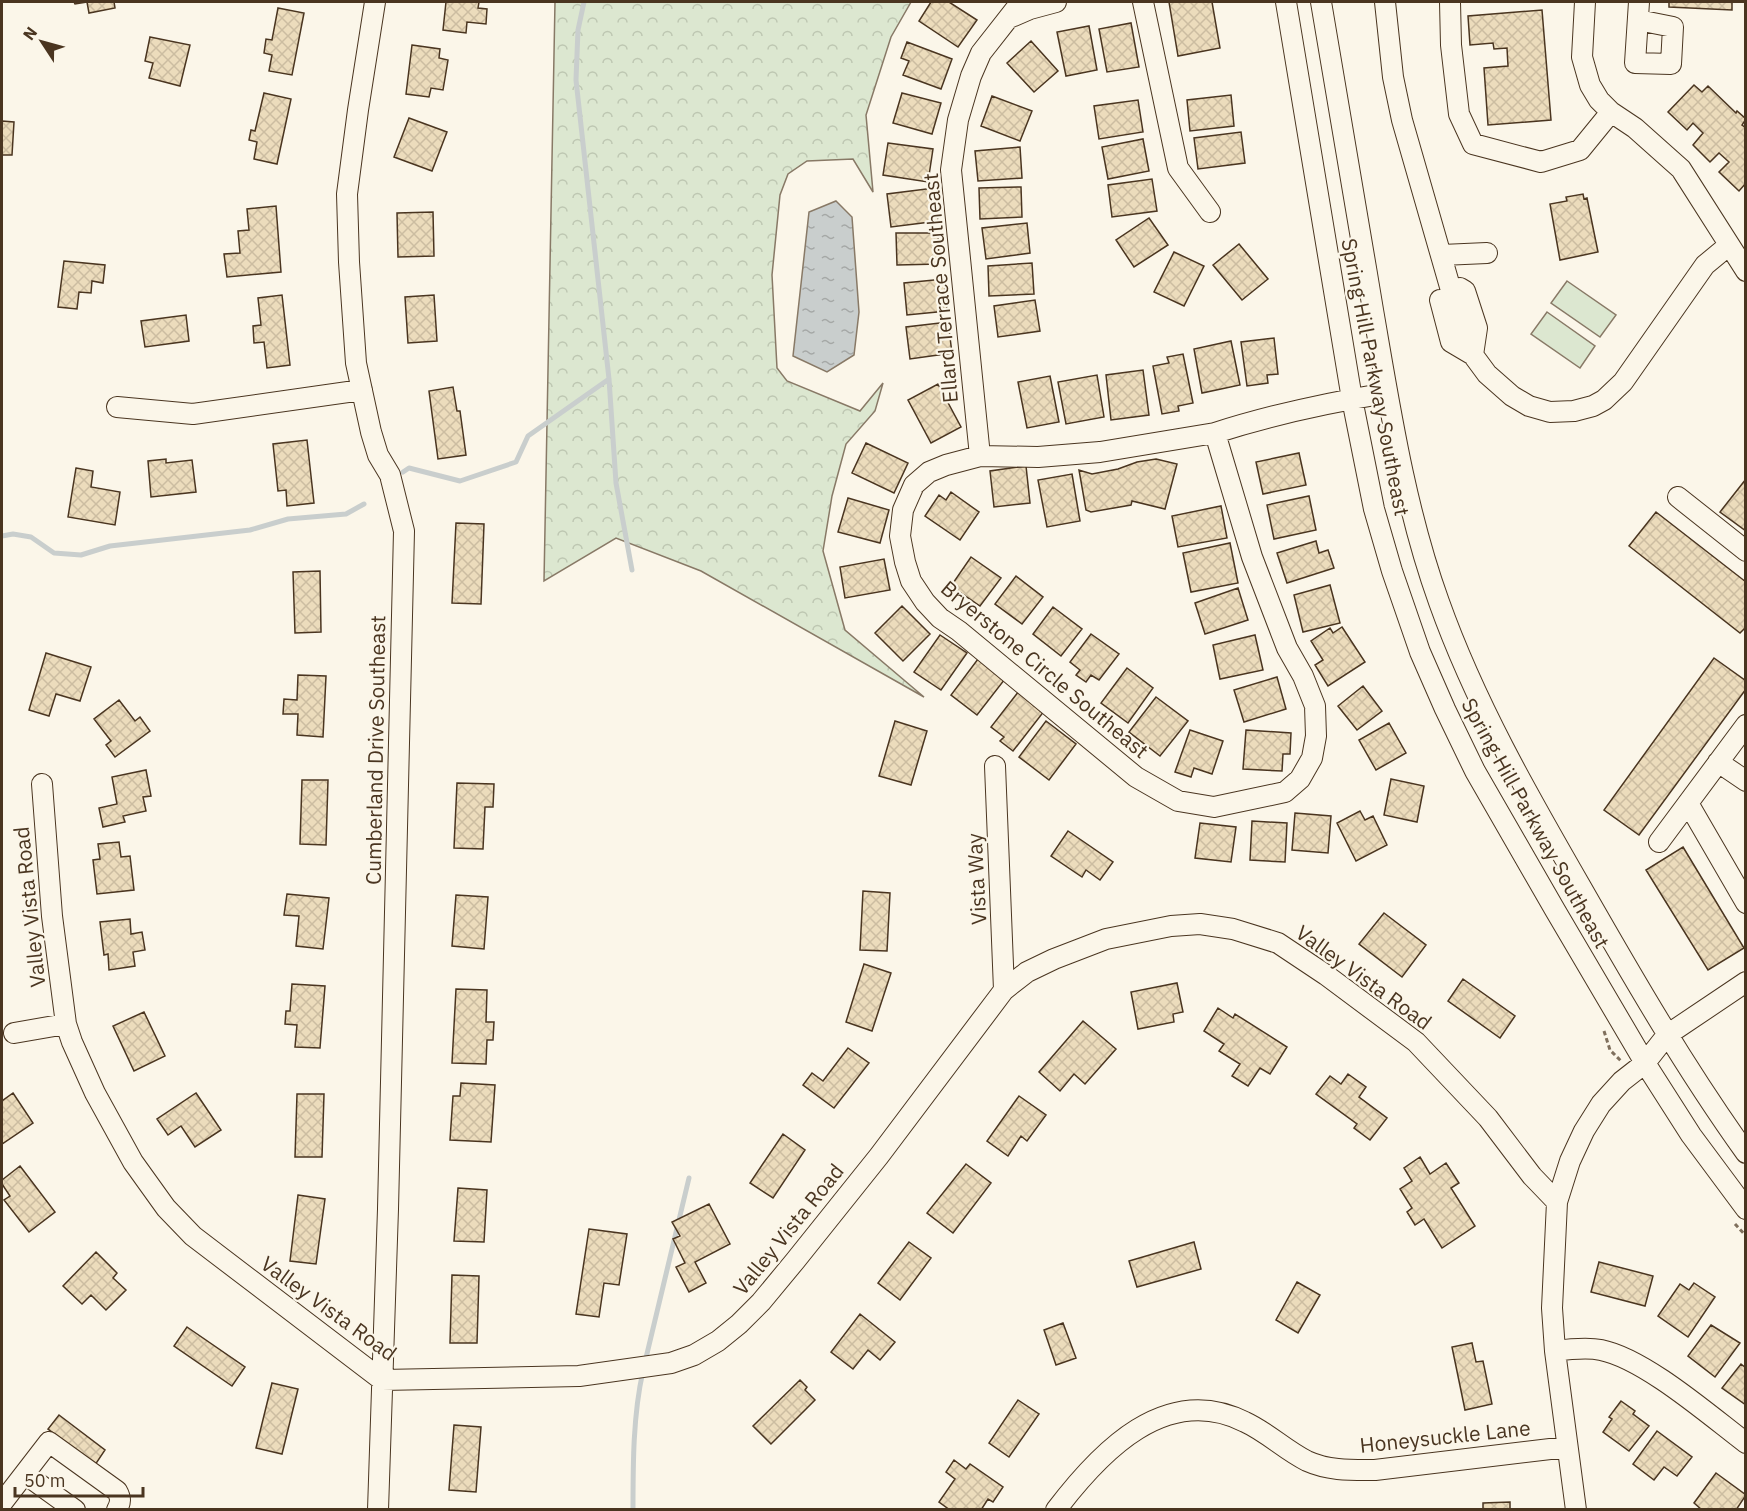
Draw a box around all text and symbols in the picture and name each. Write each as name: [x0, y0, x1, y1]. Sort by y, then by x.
north arrow: [12, 12, 72, 72]
text: N: [18, 23, 41, 44]
street label: Ellard Terrace Southeast: [916, 172, 964, 404]
street label: Spring Hill Parkway Southeast: [1335, 236, 1417, 518]
street label: Bryerstone Circle Southeast: [935, 574, 1155, 764]
street label: Cumberland Drive Southeast: [359, 615, 391, 885]
street label: Spring Hill Parkway Southeast: [1455, 693, 1617, 953]
street label: Valley Vista Road: [7, 825, 51, 989]
street label: Vista Way: [960, 832, 992, 926]
street label: Valley Vista Road: [1290, 918, 1438, 1036]
street label: Valley Vista Road: [726, 1157, 850, 1301]
street label: Valley Vista Road: [255, 1249, 403, 1367]
street label: Honeysuckle Lane: [1358, 1413, 1532, 1459]
scale bar: [15, 1460, 142, 1498]
text: 50 m: [24, 1469, 66, 1492]

